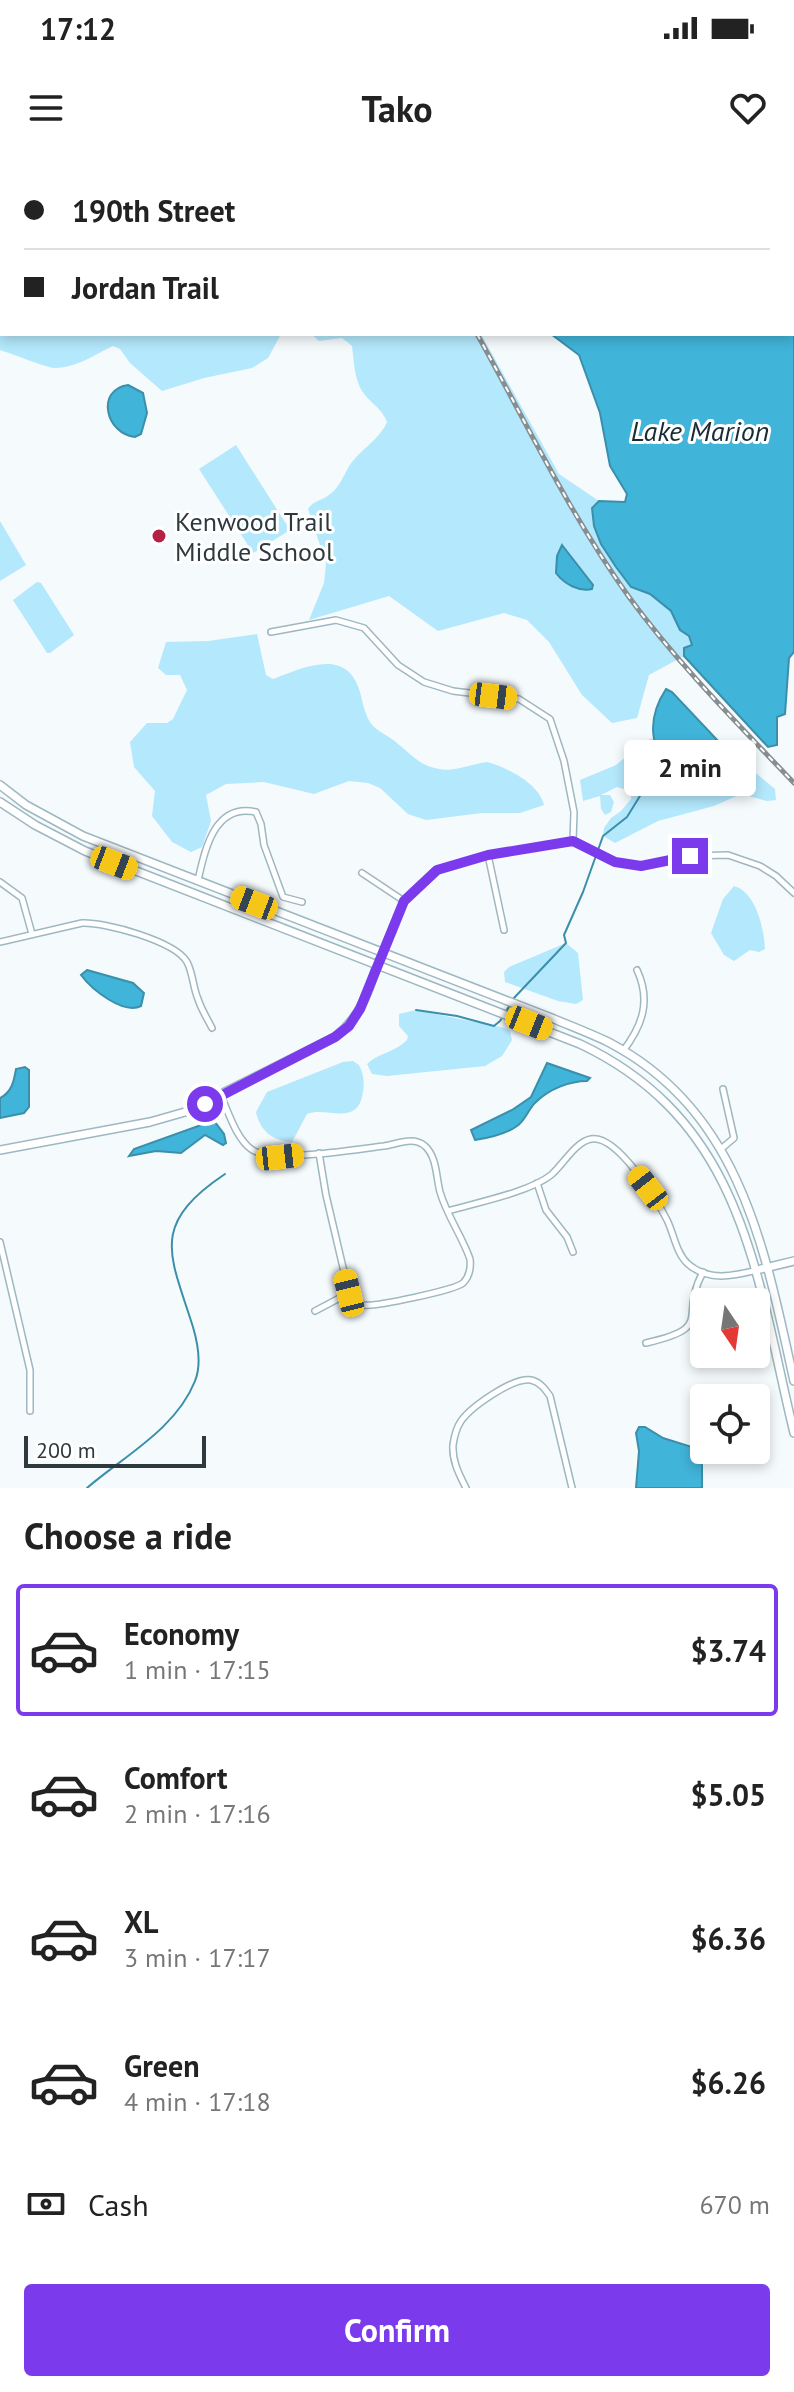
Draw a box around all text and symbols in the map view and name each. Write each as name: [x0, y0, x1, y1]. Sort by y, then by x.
text: 17:12: [40, 9, 116, 48]
text: Tako: [361, 85, 433, 132]
icon: menu: [24, 86, 68, 130]
icon: heart: [726, 86, 770, 130]
text: 190th Street: [72, 191, 235, 230]
text: Jordan Trail: [72, 268, 219, 307]
water label: Lake Marion: [631, 412, 769, 449]
place label: Kenwood Trail Middle School: [175, 505, 334, 568]
marker: Kenwood Trail Middle School: [150, 527, 168, 545]
car: [468, 681, 518, 711]
callout: 2 min: [624, 740, 756, 796]
text: 2 min: [658, 751, 722, 784]
route end: [672, 838, 708, 874]
car: [87, 843, 141, 883]
car: [227, 883, 281, 923]
car: [502, 1003, 556, 1043]
route start: [187, 1086, 223, 1122]
car: [255, 1143, 305, 1171]
car: [624, 1162, 672, 1214]
car: [332, 1267, 366, 1319]
north arrow: [690, 1288, 770, 1368]
map controls: [690, 1288, 770, 1464]
button: locate: [690, 1384, 770, 1464]
scale bar: [24, 1432, 206, 1468]
text: 200 m: [36, 1436, 96, 1464]
text: Choose a ride: [24, 1512, 232, 1559]
icon: car: [28, 1614, 100, 1686]
text: Economy: [124, 1614, 239, 1653]
text: $3.74: [691, 1631, 766, 1670]
text: 1 min · 17:15: [124, 1653, 271, 1686]
icon: car: [28, 1758, 100, 1830]
text: Comfort: [124, 1758, 227, 1797]
text: $5.05: [691, 1775, 766, 1814]
text: 2 min · 17:16: [124, 1797, 271, 1830]
icon: car: [28, 1902, 100, 1974]
text: XL: [124, 1902, 158, 1941]
text: $6.36: [691, 1919, 766, 1958]
text: 3 min · 17:17: [124, 1941, 271, 1974]
icon: car: [28, 2046, 100, 2118]
text: Green: [124, 2046, 199, 2085]
text: $6.26: [691, 2063, 766, 2102]
text: 4 min · 17:18: [124, 2085, 271, 2118]
icon: cash: [24, 2182, 68, 2226]
text: Cash: [88, 2185, 149, 2224]
text: 670 m: [699, 2188, 770, 2221]
button: Confirm: [24, 2284, 770, 2376]

